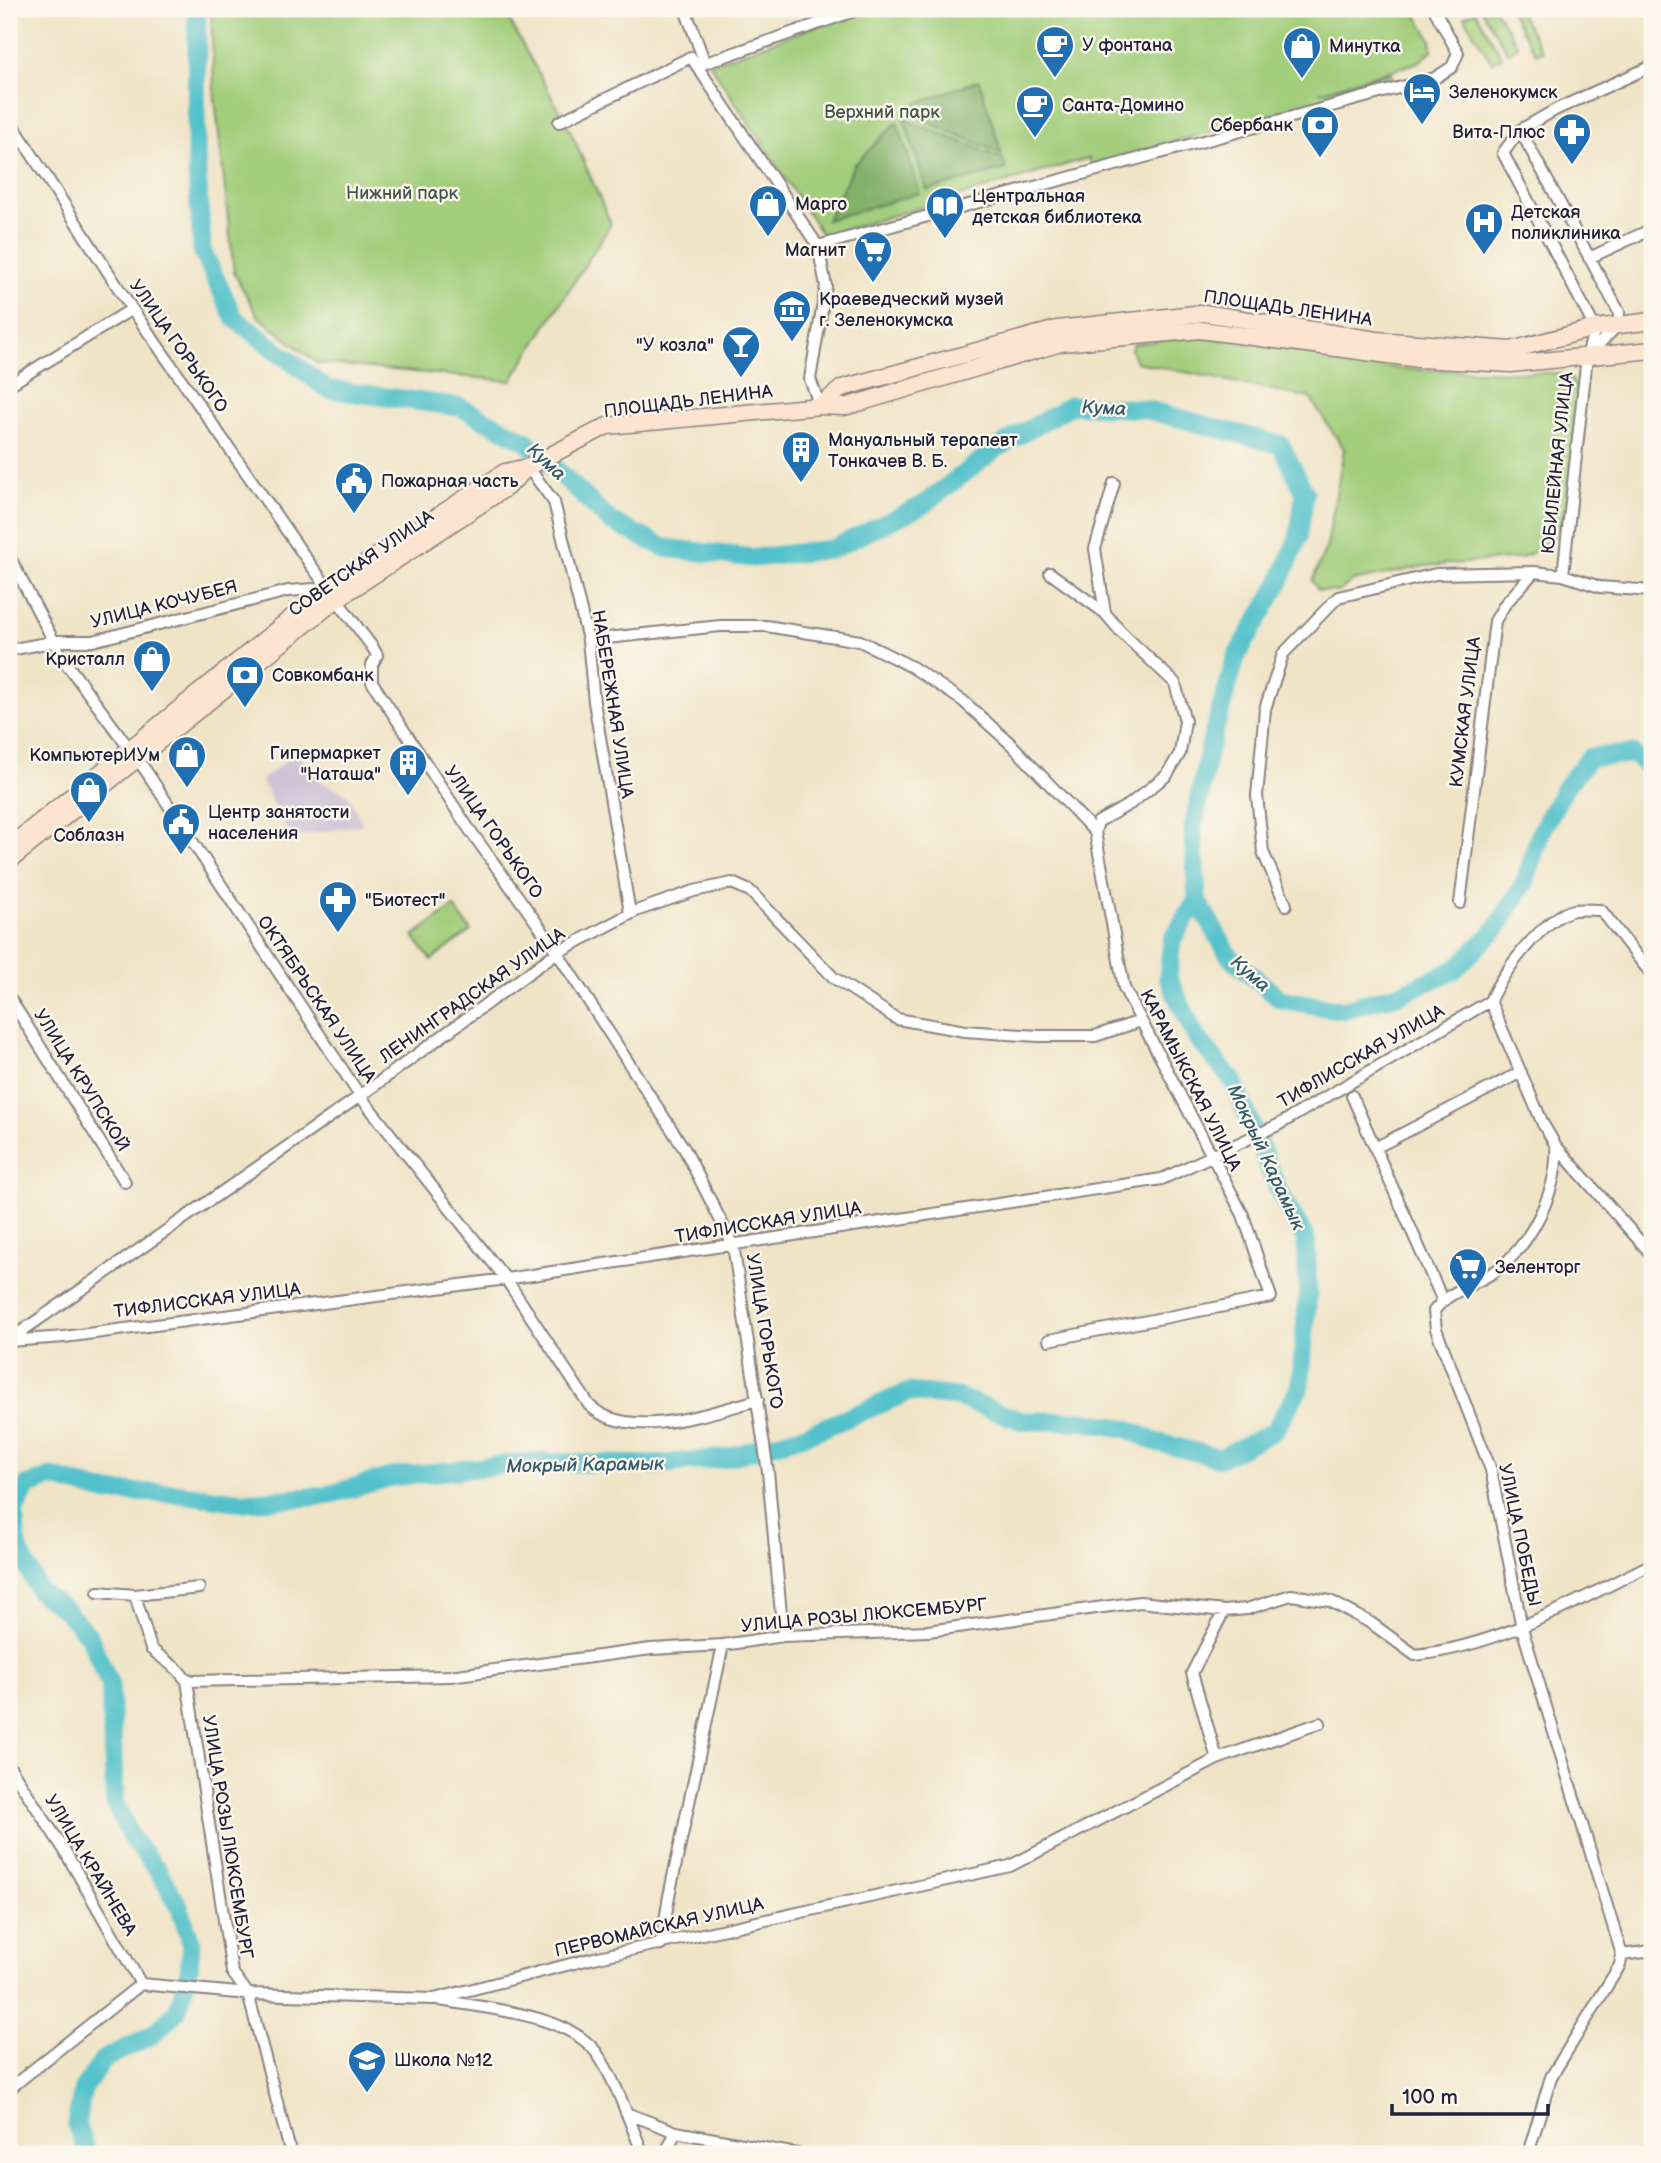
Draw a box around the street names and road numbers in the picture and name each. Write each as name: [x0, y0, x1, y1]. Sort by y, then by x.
street label: УЛИЦА ГОРЬКОГО: [125, 276, 232, 417]
street label: ПЛОЩАДЬ ЛЕНИНА: [1202, 286, 1374, 331]
street label: ЮБИЛЕЙНАЯ УЛИЦА: [1537, 371, 1578, 555]
street label: ПЛОЩАДЬ ЛЕНИНА: [602, 381, 774, 422]
street label: СОВЕТСКАЯ УЛИЦА: [285, 506, 438, 621]
street label: УЛИЦА КОЧУБЕЯ: [89, 576, 240, 633]
street label: НАБЕРЕЖНАЯ УЛИЦА: [587, 608, 638, 800]
street label: КУМСКАЯ УЛИЦА: [1446, 635, 1485, 789]
street label: УЛИЦА ГОРЬКОГО: [440, 762, 547, 903]
street label: ОКТЯБРЬСКАЯ УЛИЦА: [253, 912, 380, 1087]
street label: ЛЕНИНГРАДСКАЯ УЛИЦА: [375, 923, 569, 1068]
street label: КАРАМЫКСКАЯ УЛИЦА: [1136, 986, 1246, 1175]
street label: ТИФЛИССКАЯ УЛИЦА: [1275, 1000, 1448, 1113]
street label: УЛИЦА КРУПСКОЙ: [29, 1005, 134, 1155]
street label: ТИФЛИССКАЯ УЛИЦА: [674, 1197, 863, 1248]
street label: УЛИЦА ГОРЬКОГО: [742, 1252, 787, 1410]
street label: ТИФЛИССКАЯ УЛИЦА: [112, 1279, 302, 1322]
street label: УЛИЦА ПОБЕДЫ: [1494, 1462, 1545, 1609]
street label: УЛИЦА РОЗЫ ЛЮКСЕМБУРГ: [740, 1594, 988, 1637]
street label: УЛИЦА РОЗЫ ЛЮКСЕМБУРГ: [198, 1714, 257, 1961]
street label: УЛИЦА КРАЙНЕВА: [40, 1791, 141, 1940]
street label: ПЕРВОМАЙСКАЯ УЛИЦА: [553, 1893, 766, 1962]

